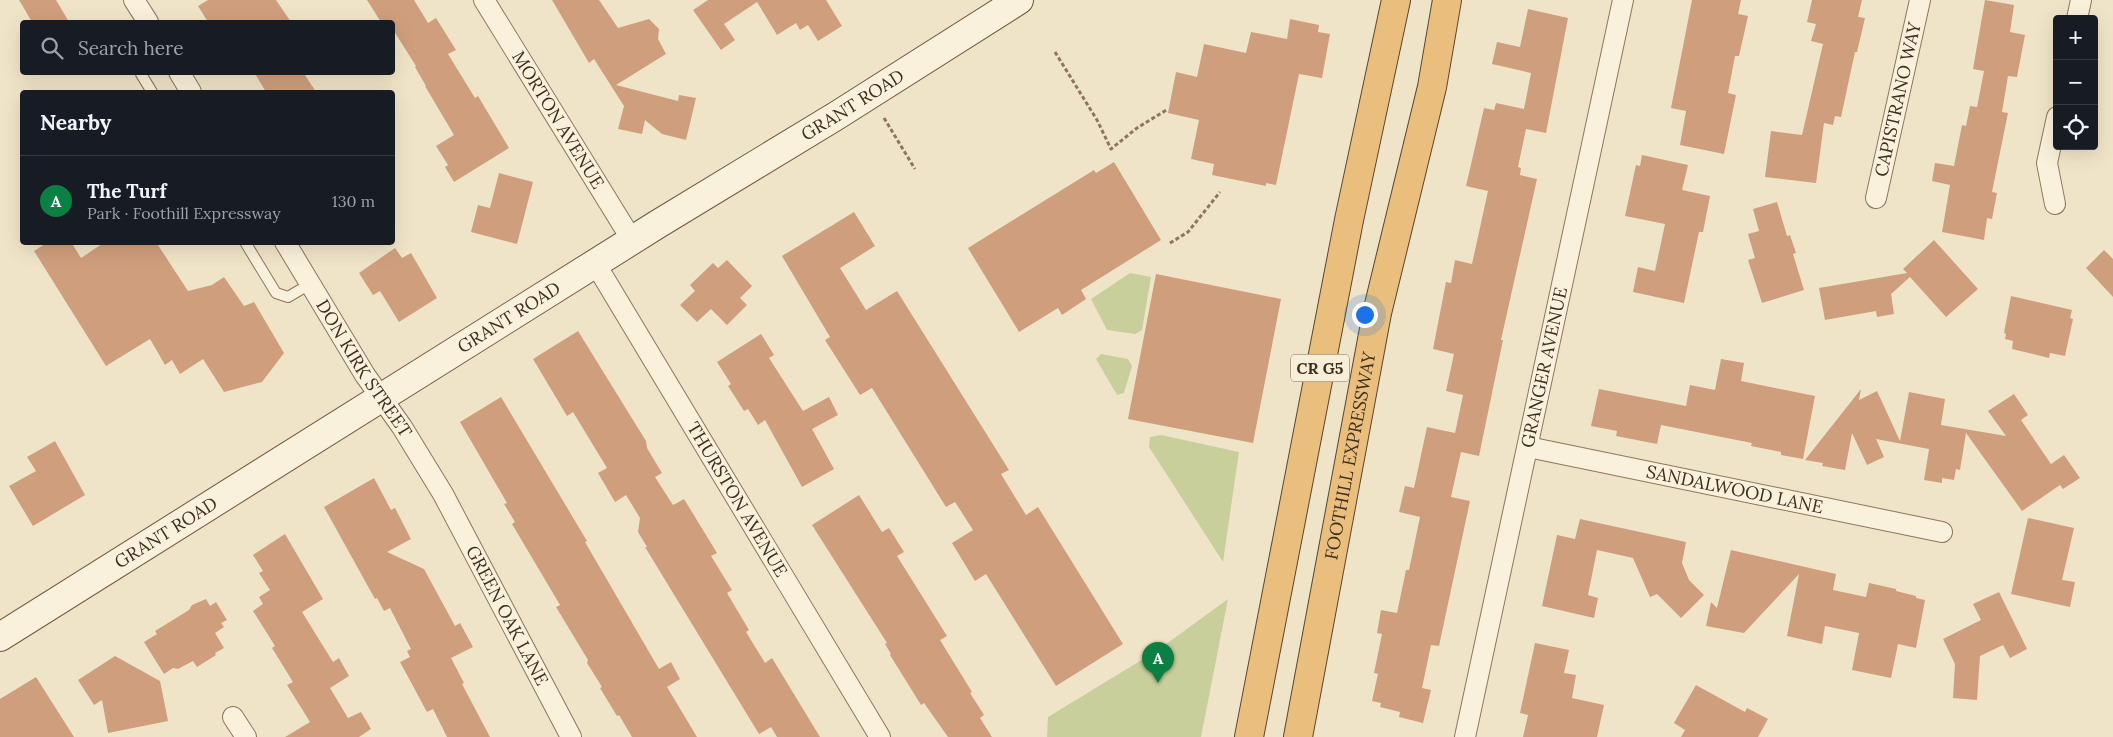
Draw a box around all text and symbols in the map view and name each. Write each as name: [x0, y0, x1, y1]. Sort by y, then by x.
map controls: [2053, 15, 2098, 150]
button: +: [2053, 15, 2098, 60]
street label: CAPISTRANO WAY: [1869, 19, 1926, 179]
search box: [20, 20, 395, 75]
icon: search: [38, 34, 66, 62]
text: Search here: [78, 36, 184, 60]
street label: MORTON AVENUE: [507, 46, 610, 193]
button: −: [2053, 60, 2098, 105]
street label: GRANT ROAD: [797, 64, 908, 145]
button: locate: [2053, 105, 2098, 150]
text: Nearby: [40, 109, 111, 136]
text: The Turf: [87, 179, 167, 203]
text: A: [51, 191, 61, 211]
text: 130 m: [332, 191, 375, 211]
text: Park · Foothill Expressway: [87, 203, 281, 223]
street label: GRANT ROAD: [453, 276, 565, 358]
street label: GRANGER AVENUE: [1515, 285, 1572, 450]
street label: DON KIRK STREET: [311, 295, 418, 442]
your location: [1352, 302, 1378, 328]
street label: FOOTHILL EXPRESSWAY: [1319, 349, 1381, 562]
road number: CR G5: [1291, 354, 1349, 382]
street label: THURSTON AVENUE: [682, 418, 793, 581]
street label: SANDALWOOD LANE: [1644, 460, 1825, 518]
street label: GRANT ROAD: [110, 491, 222, 573]
street label: GREEN OAK LANE: [461, 541, 554, 689]
pin: A: [1142, 642, 1174, 683]

